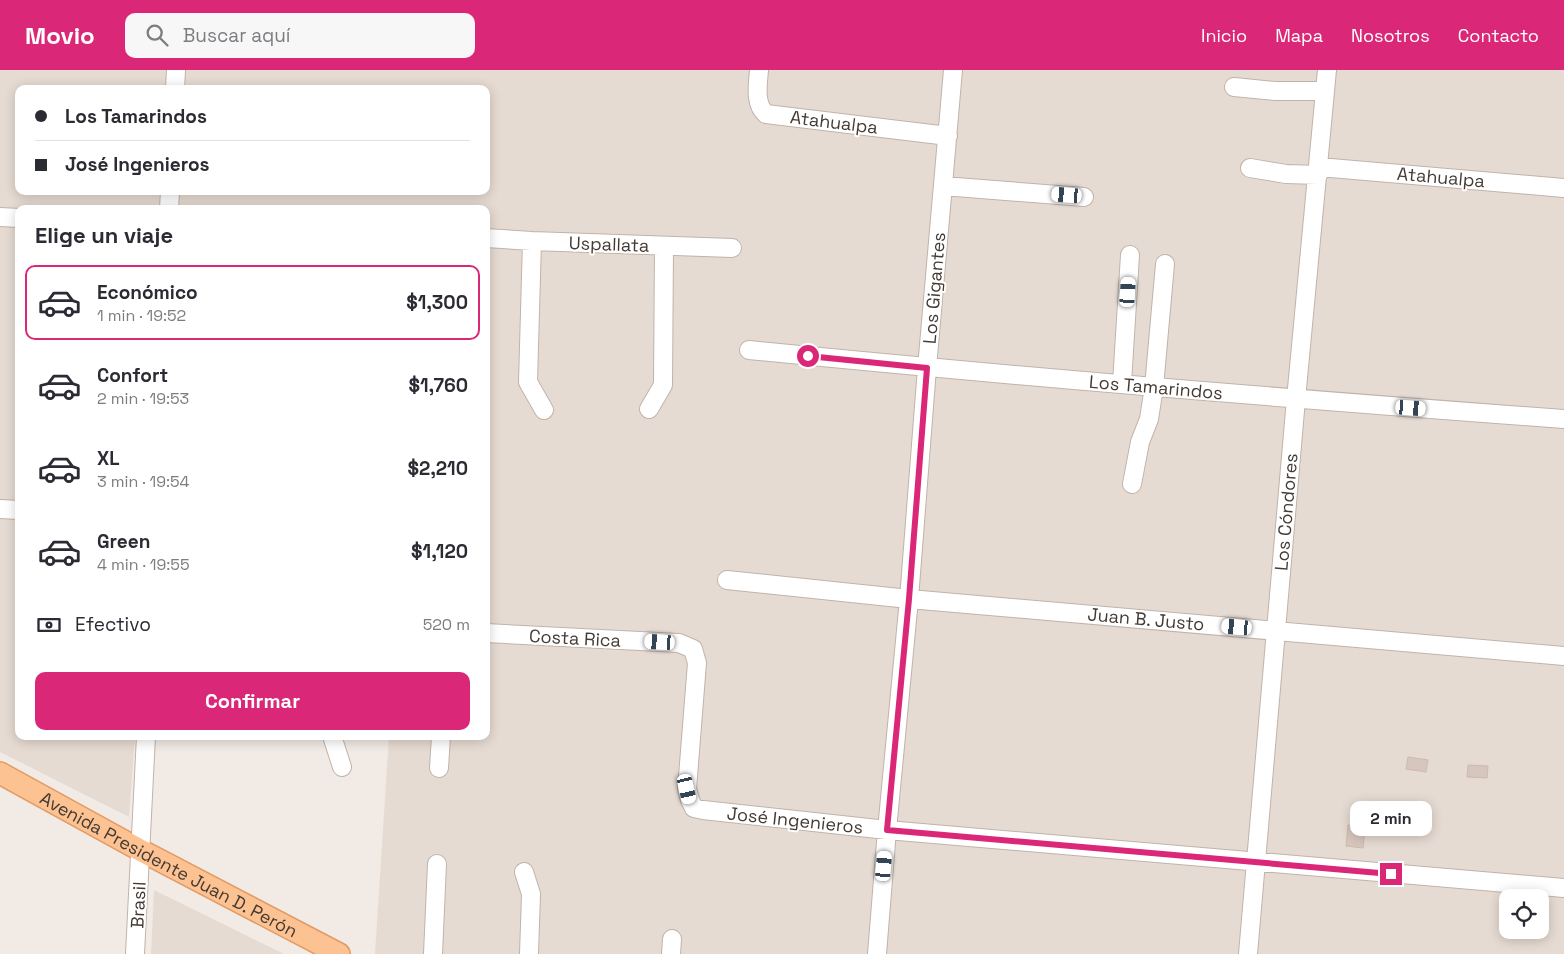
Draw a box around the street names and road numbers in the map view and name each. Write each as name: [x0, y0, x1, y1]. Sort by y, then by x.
street label: Atahualpa: [789, 105, 879, 139]
street label: Atahualpa: [1396, 162, 1486, 192]
street label: Uspallata: [568, 231, 650, 257]
street label: Los Gigantes: [918, 231, 950, 345]
street label: Los Tamarindos: [1088, 370, 1224, 404]
street label: Los Cóndores: [1269, 452, 1303, 572]
street label: Juan B. Justo: [1087, 602, 1205, 636]
street label: Costa Rica: [528, 624, 622, 652]
street label: Avenida Presidente Juan D. Perón: [36, 786, 302, 942]
street label: José Ingenieros: [726, 801, 864, 839]
street label: Brasil: [125, 881, 151, 929]

